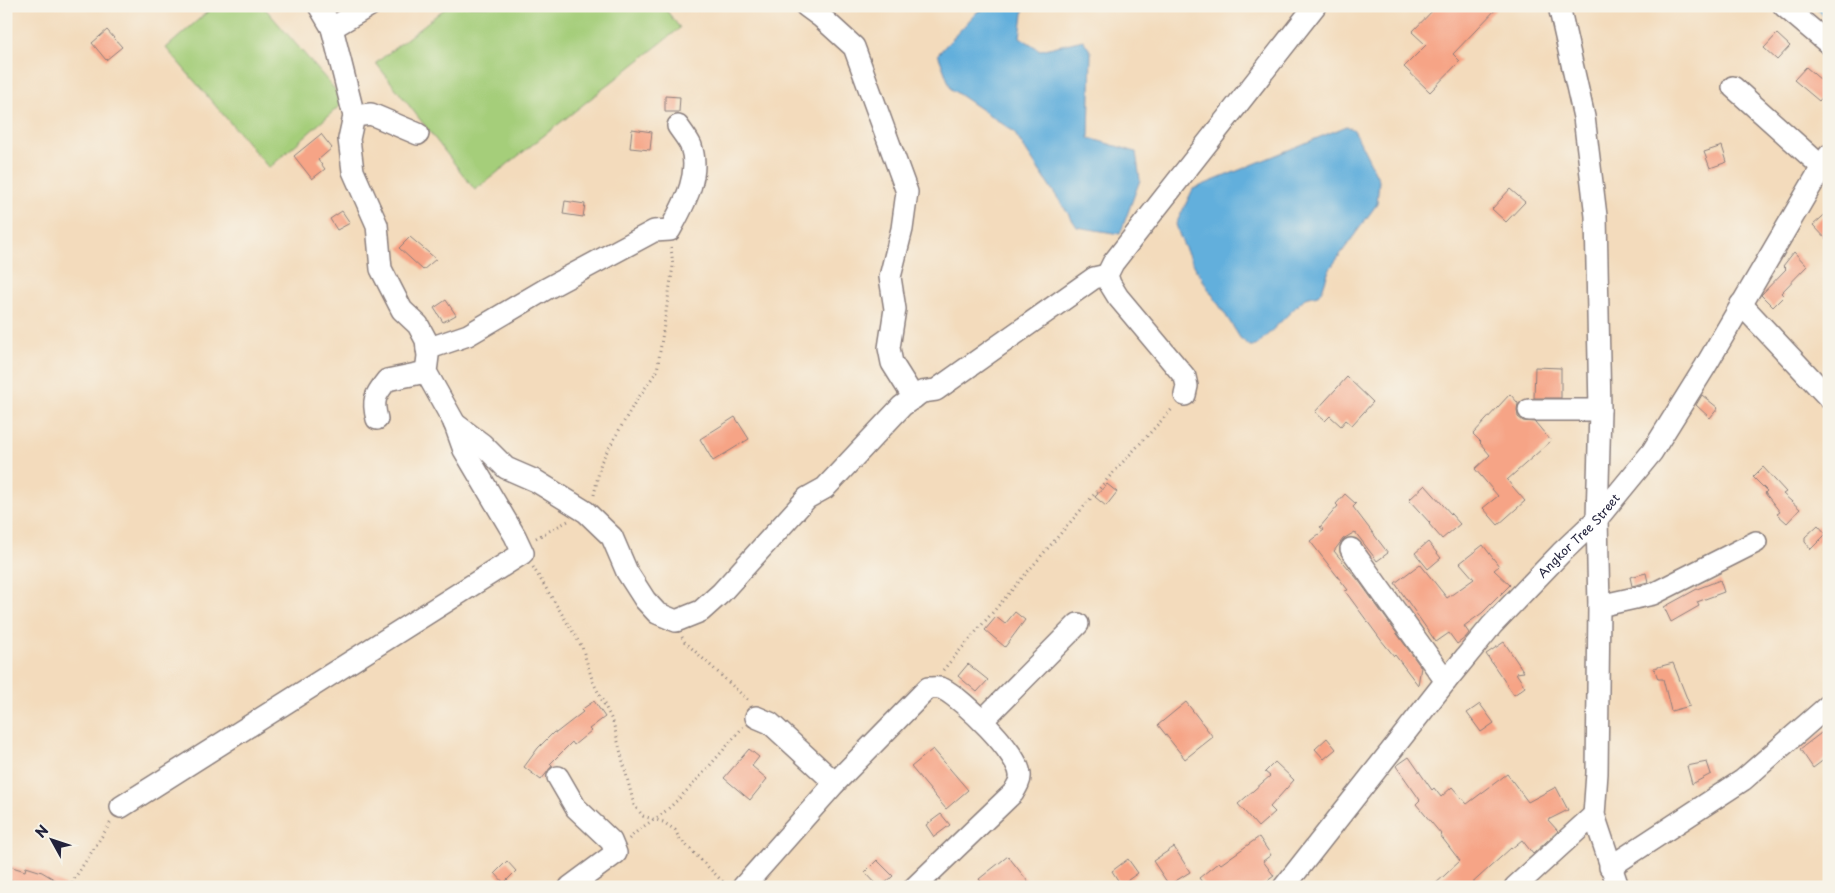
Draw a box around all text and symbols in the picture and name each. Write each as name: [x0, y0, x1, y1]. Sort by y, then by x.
street label: Angkor Tree Street: [1533, 489, 1624, 582]
north arrow: [28, 816, 78, 866]
text: N: [30, 820, 53, 842]

